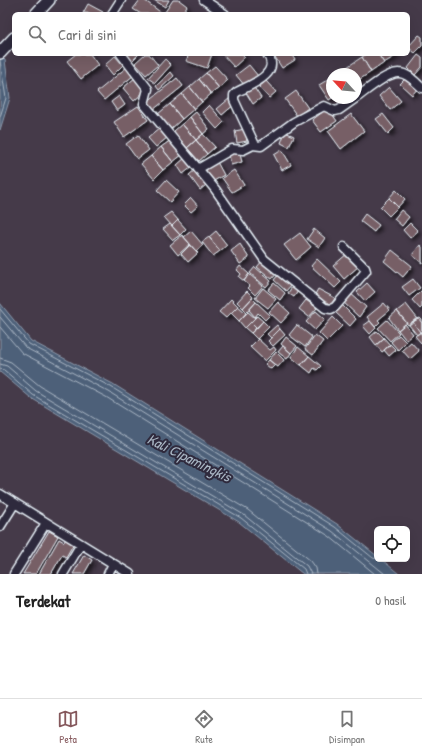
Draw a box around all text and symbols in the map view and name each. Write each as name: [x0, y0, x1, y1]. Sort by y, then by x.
search box: [12, 12, 410, 56]
icon: search: [26, 23, 48, 45]
text: Cari di sini: [58, 24, 117, 45]
north arrow: [326, 68, 362, 104]
water label: Kali Cipamingkis: [144, 428, 236, 487]
map controls: [374, 526, 410, 562]
button: locate: [374, 526, 410, 562]
text: Terdekat: [16, 589, 70, 612]
text: 0 hasil: [375, 591, 406, 609]
tab: Peta: [57, 708, 79, 746]
tab: Rute: [193, 708, 215, 746]
tab: Disimpan: [329, 708, 365, 746]

